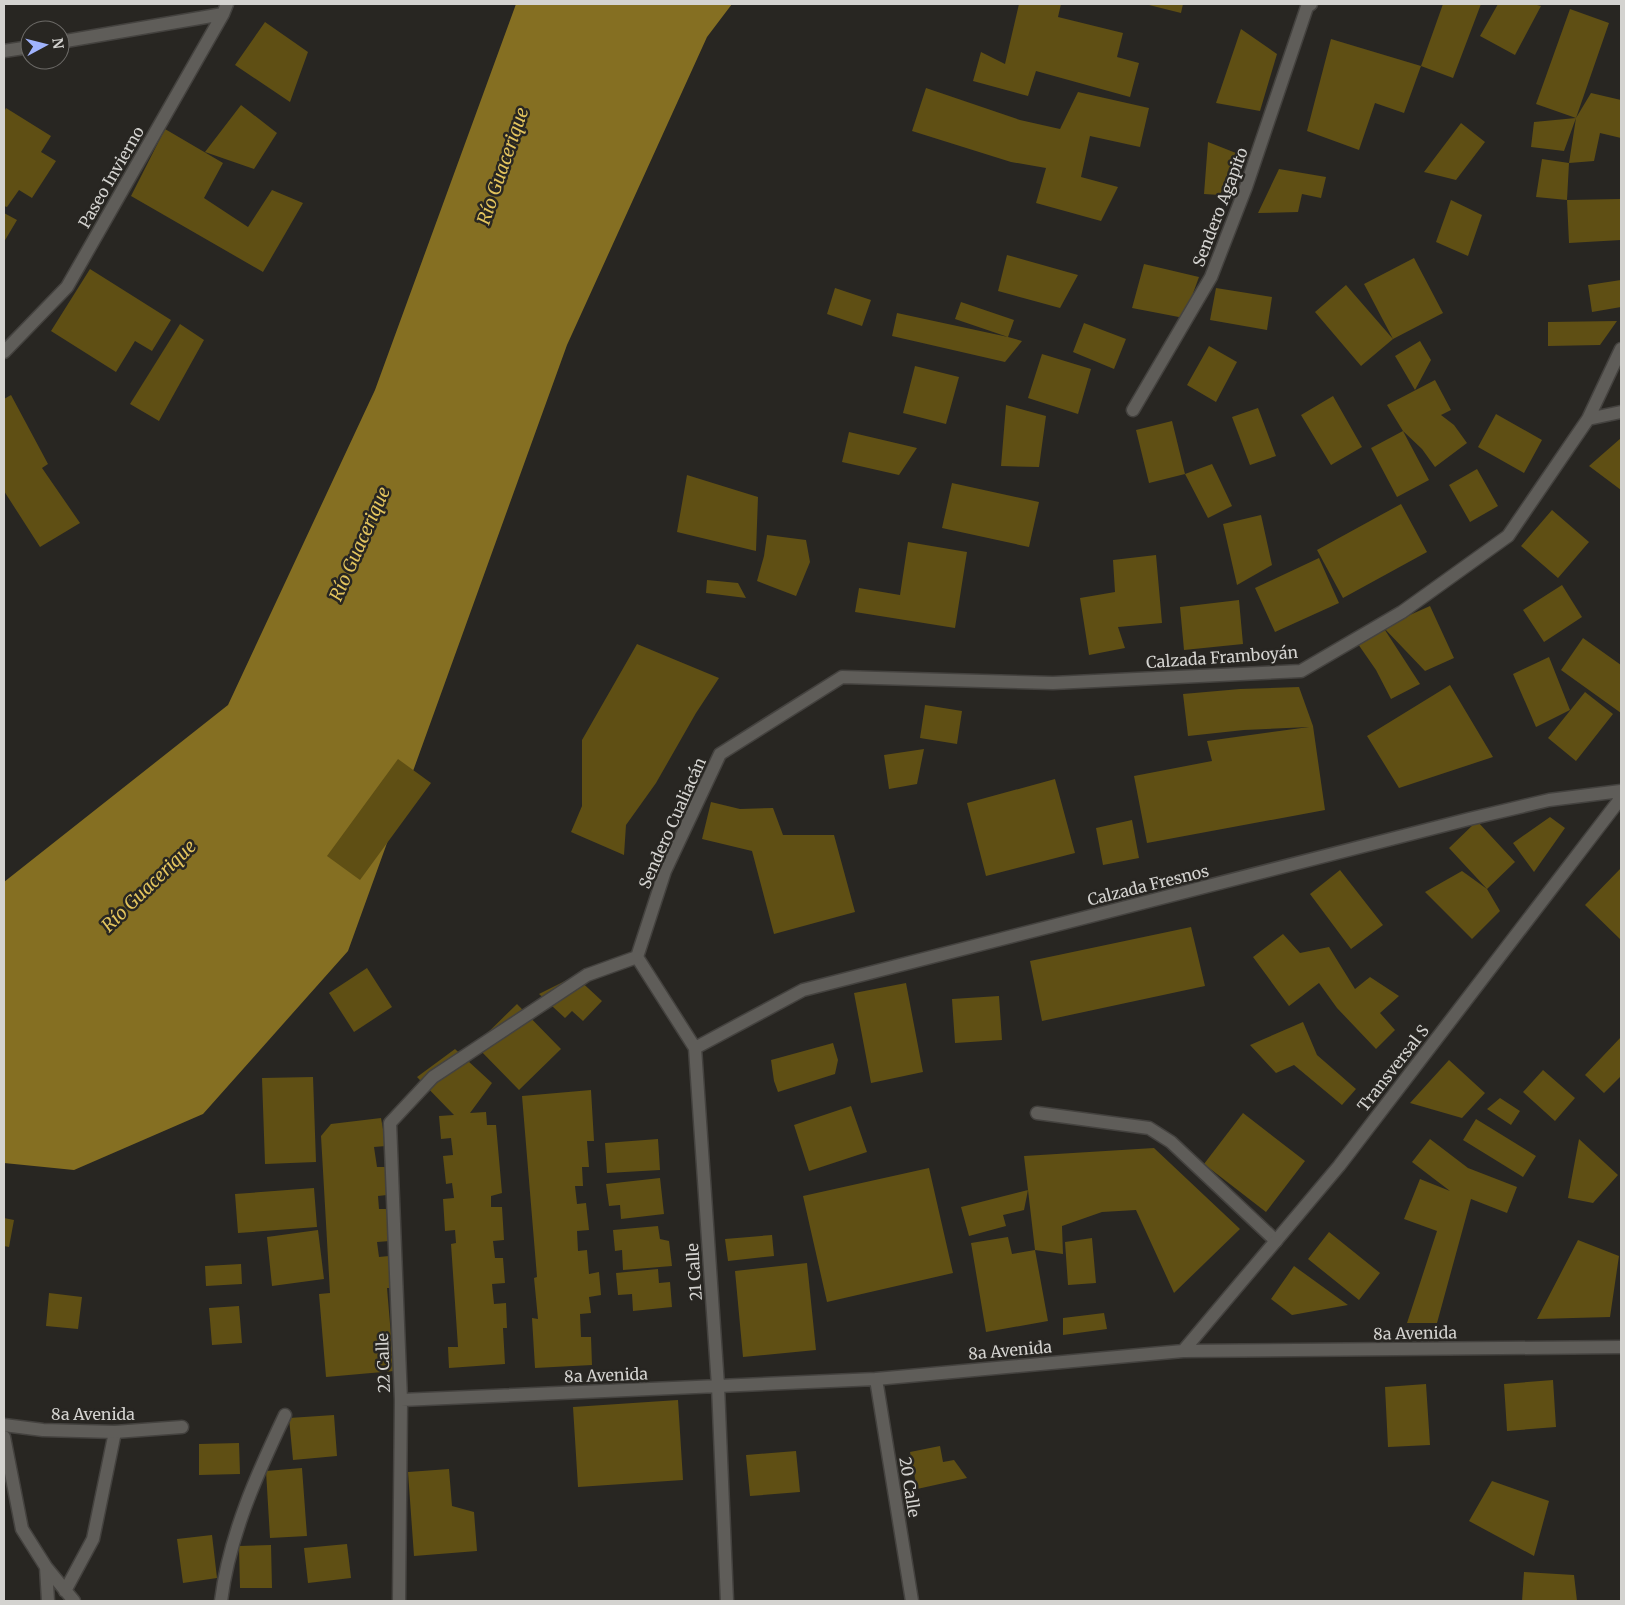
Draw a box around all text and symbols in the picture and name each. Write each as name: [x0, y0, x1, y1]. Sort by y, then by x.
north arrow: [20, 20, 70, 70]
text: N: [48, 37, 68, 50]
water label: Río Guacerique: [472, 104, 533, 228]
street label: Paseo Invierno: [74, 123, 148, 231]
street label: Sendero Agapito: [1188, 145, 1252, 269]
water label: Río Guacerique: [324, 483, 395, 605]
street label: Calzada Framboyán: [1145, 642, 1299, 672]
street label: Sendero Cualiacán: [634, 754, 710, 892]
water label: Río Guacerique: [97, 835, 201, 937]
street label: Calzada Fresnos: [1085, 860, 1211, 910]
street label: Transversal S: [1353, 1021, 1433, 1115]
street label: 21 Calle: [682, 1243, 706, 1301]
street label: 8a Avenida: [1373, 1322, 1457, 1344]
street label: 22 Calle: [372, 1333, 394, 1393]
street label: 8a Avenida: [967, 1336, 1053, 1364]
street label: 8a Avenida: [564, 1364, 649, 1386]
street label: 8a Avenida: [51, 1404, 135, 1424]
street label: 20 Calle: [895, 1455, 925, 1519]

